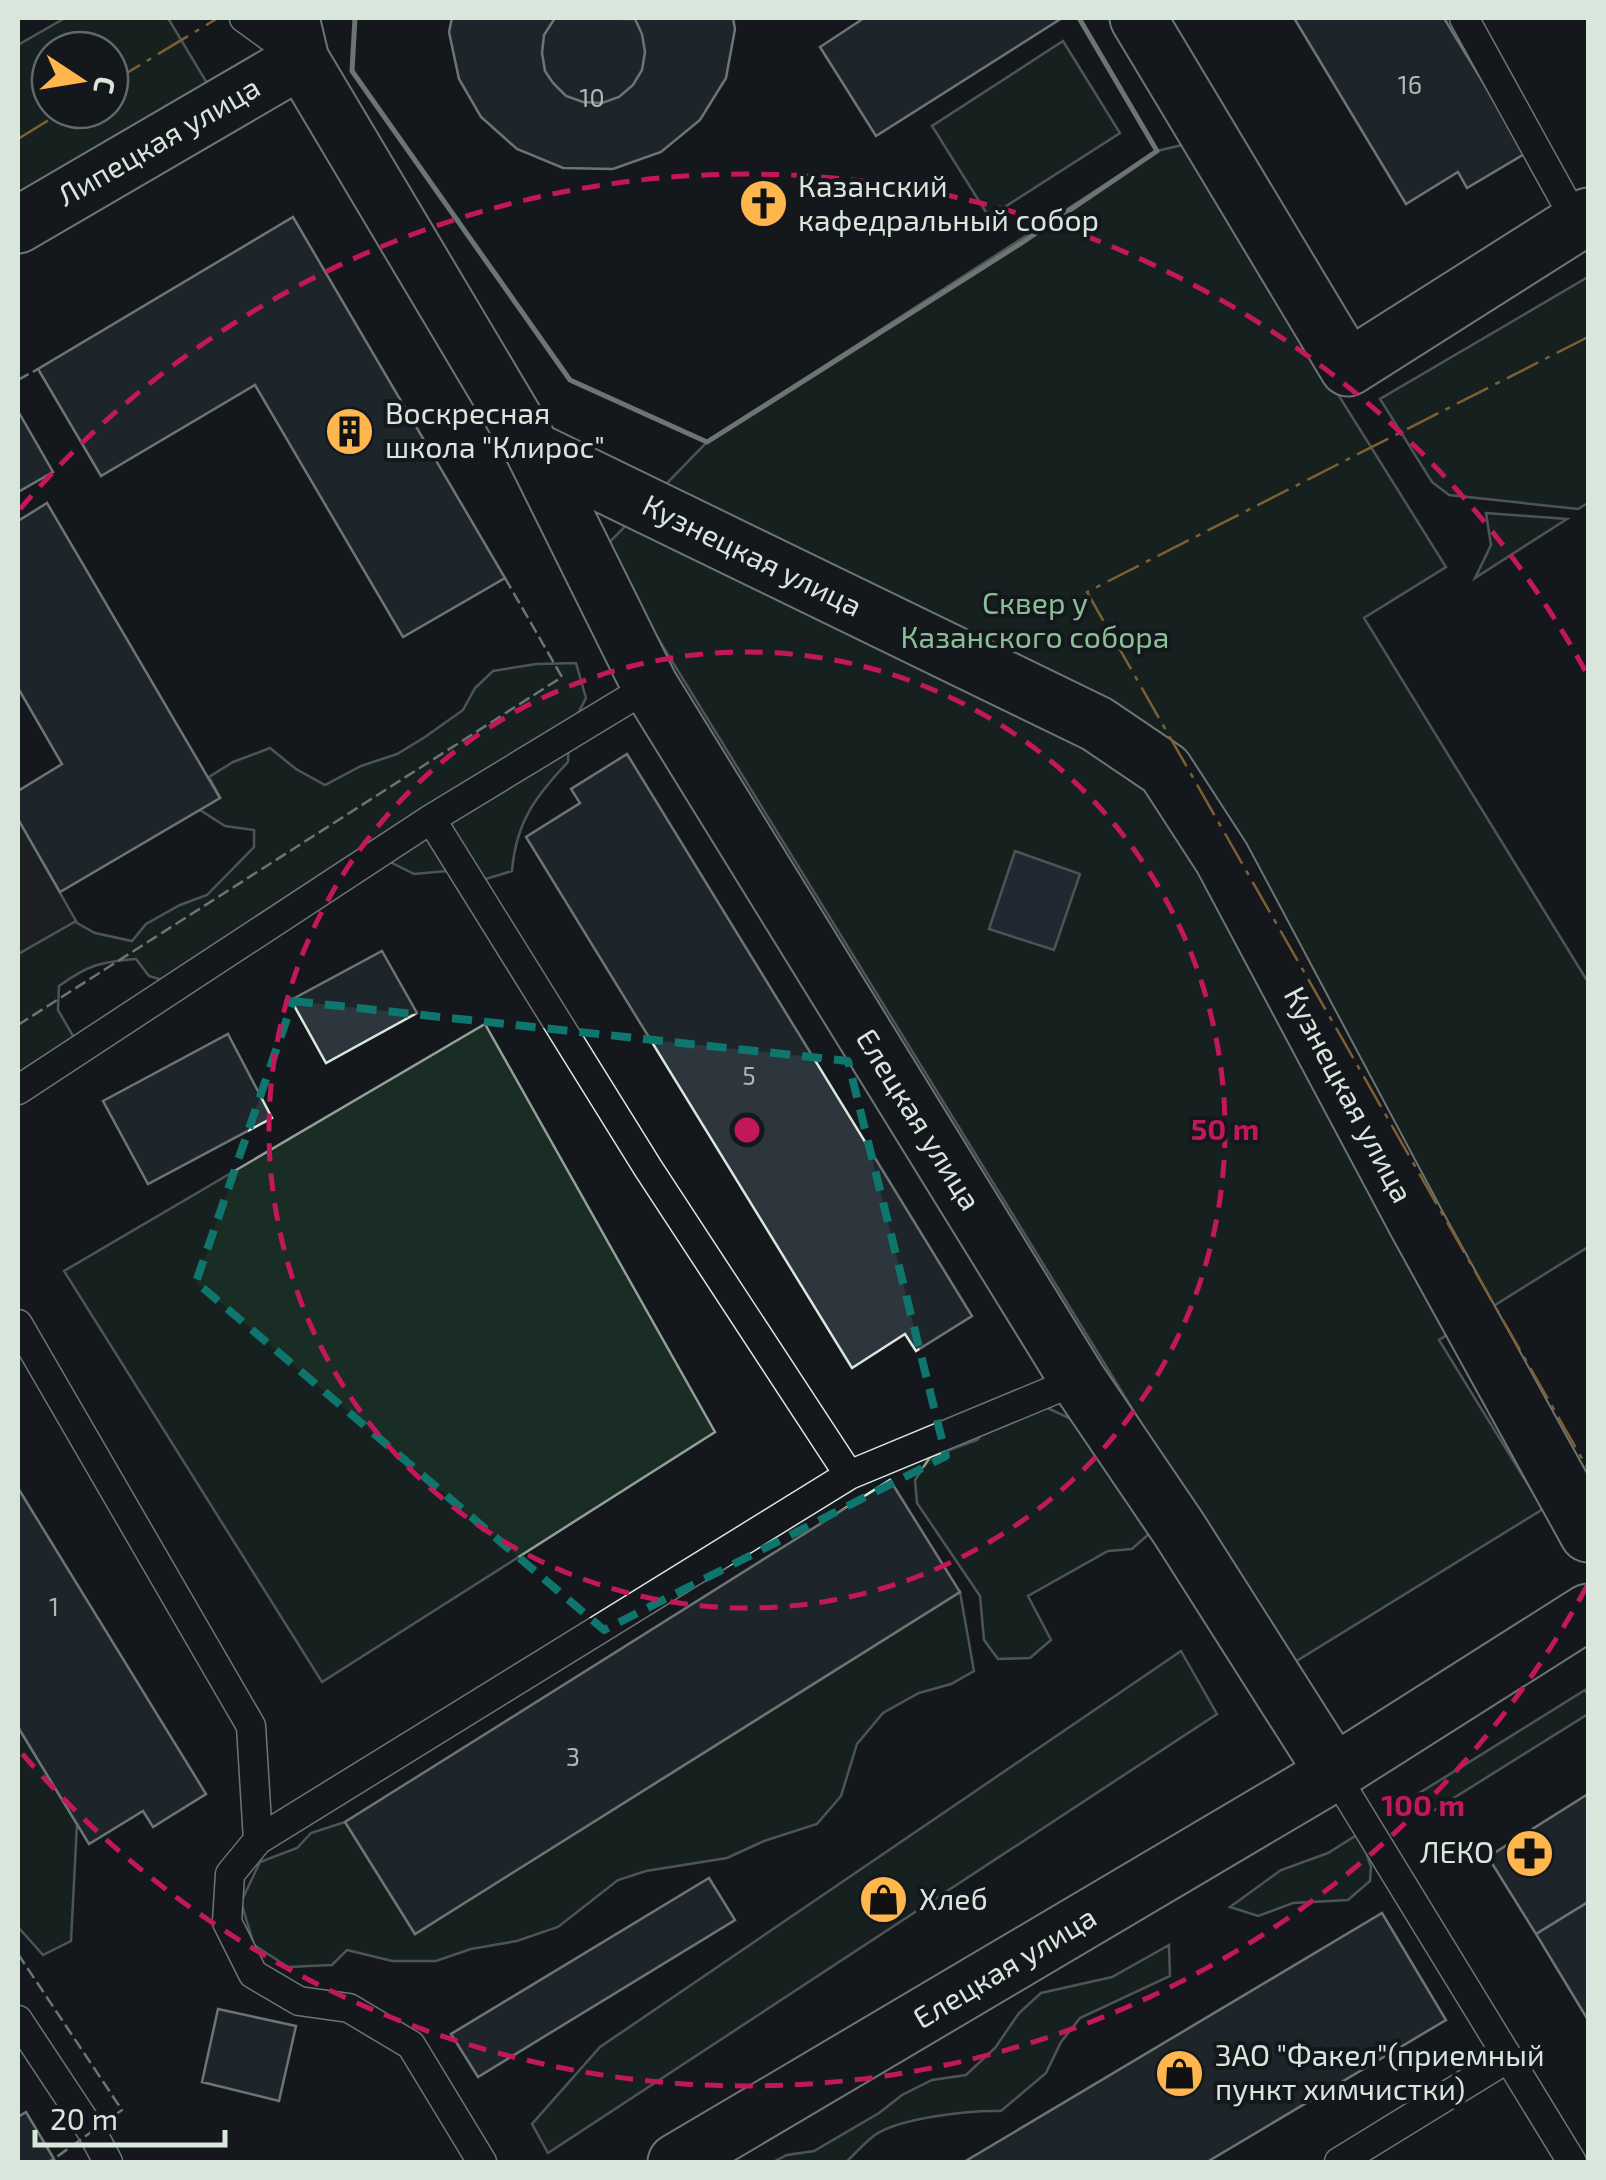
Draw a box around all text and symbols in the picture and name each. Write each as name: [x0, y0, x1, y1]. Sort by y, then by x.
north arrow: [30, 30, 130, 130]
street label: Липецкая улица: [50, 68, 266, 214]
house number: 16: [1398, 69, 1422, 99]
text: С: [87, 74, 124, 97]
house number: 10: [579, 82, 605, 112]
place label: Казанский кафедральный собор: [798, 167, 1099, 237]
church icon: Казанский кафедральный собор: [737, 178, 789, 230]
place label: Воскресная школа "Клирос": [385, 394, 605, 464]
building icon: Воскресная школа "Клирос": [324, 405, 376, 457]
street label: Кузнецкая улица: [637, 486, 868, 624]
park label: Сквер у Казанского собора: [901, 584, 1169, 654]
street label: Кузнецкая улица: [1277, 980, 1422, 1209]
street label: Елецкая улица: [849, 1022, 990, 1217]
house number: 5: [742, 1060, 756, 1090]
text: 50 m: [1191, 1110, 1259, 1146]
centre of rings: [729, 1112, 765, 1148]
house number: 1: [49, 1591, 59, 1621]
house number: 3: [566, 1741, 580, 1771]
text: 100 m: [1381, 1786, 1465, 1822]
pharmacy icon: ЛЕКО: [1503, 1827, 1555, 1879]
place label: ЛЕКО: [1420, 1833, 1494, 1869]
shop icon: Хлеб: [858, 1874, 910, 1926]
place label: Хлеб: [919, 1880, 988, 1916]
street label: Елецкая улица: [906, 1898, 1103, 2036]
place label: ЗАО "Факел"(приемный пункт химчистки): [1215, 2036, 1545, 2107]
shop icon: ЗАО "Факел"(приемный пункт химчистки): [1154, 2047, 1206, 2099]
scale bar: [35, 2085, 225, 2147]
text: 20 m: [50, 2100, 118, 2136]

